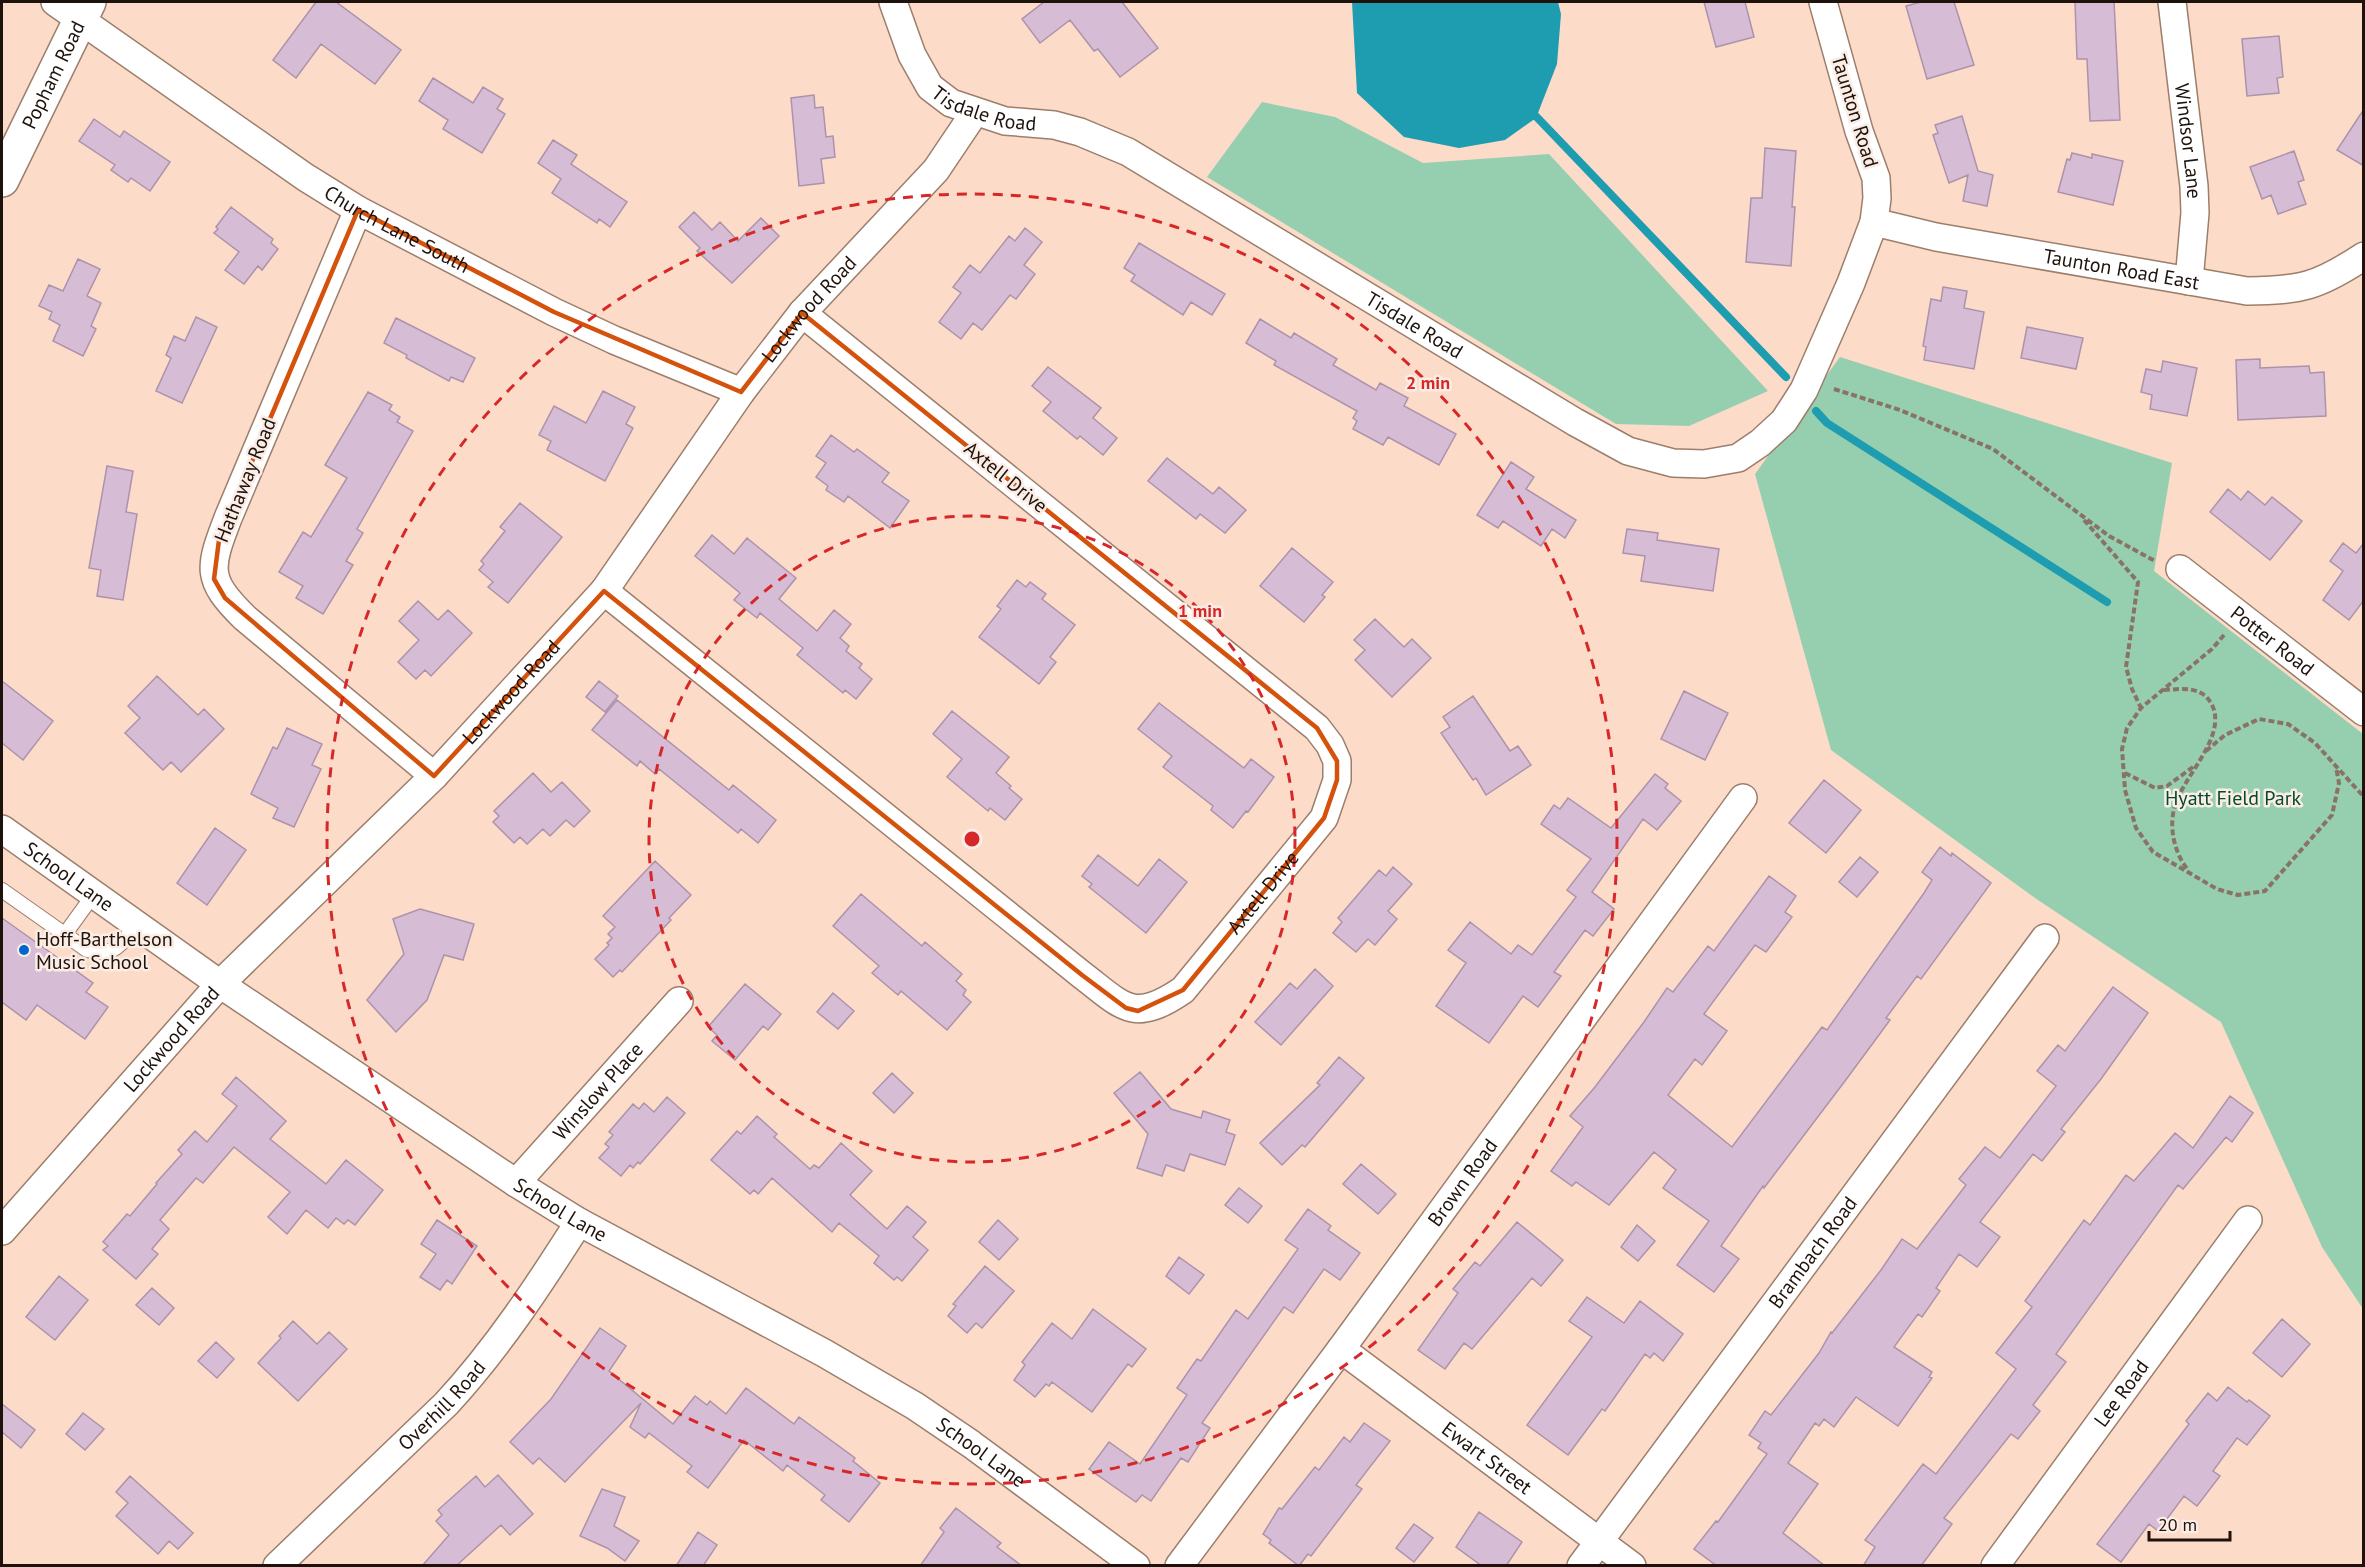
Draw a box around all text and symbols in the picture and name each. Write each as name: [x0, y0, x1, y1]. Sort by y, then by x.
street label: Popham Road: [16, 17, 91, 133]
street label: Taunton Road: [1826, 51, 1884, 171]
street label: Tisdale Road: [926, 80, 1037, 137]
street label: Windsor Lane: [2169, 82, 2207, 199]
street label: Church Lane South: [319, 179, 474, 279]
street label: Taunton Road East: [2041, 243, 2202, 296]
street label: Lockwood Road: [756, 250, 862, 368]
street label: Tisdale Road: [1361, 286, 1468, 364]
text: 2 min: [1406, 371, 1450, 394]
street label: Hathaway Road: [208, 414, 282, 546]
street label: Axtell Drive: [959, 435, 1053, 519]
text: 1 min: [1178, 599, 1222, 622]
street label: Potter Road: [2225, 600, 2320, 682]
street label: Lockwood Road: [457, 634, 566, 750]
park label: Hyatt Field Park: [2165, 785, 2301, 811]
centre of rings: [962, 829, 982, 849]
street label: School Lane: [19, 836, 119, 917]
street label: Axtell Drive: [1221, 846, 1305, 939]
place label: Hoff-Barthelson Music School: [36, 926, 173, 975]
marker: Hoff-Barthelson Music School: [17, 943, 31, 957]
street label: Lockwood Road: [118, 981, 225, 1098]
street label: Winslow Place: [547, 1037, 649, 1146]
street label: Brown Road: [1422, 1133, 1503, 1231]
street label: School Lane: [509, 1172, 611, 1248]
street label: Brambach Road: [1763, 1191, 1863, 1314]
street label: Lee Road: [2088, 1354, 2155, 1432]
street label: Overhill Road: [392, 1355, 491, 1456]
street label: School Lane: [931, 1411, 1031, 1493]
street label: Ewart Street: [1437, 1416, 1537, 1500]
scale bar: [2149, 1504, 2230, 1542]
text: 20 m: [2158, 1513, 2197, 1536]

